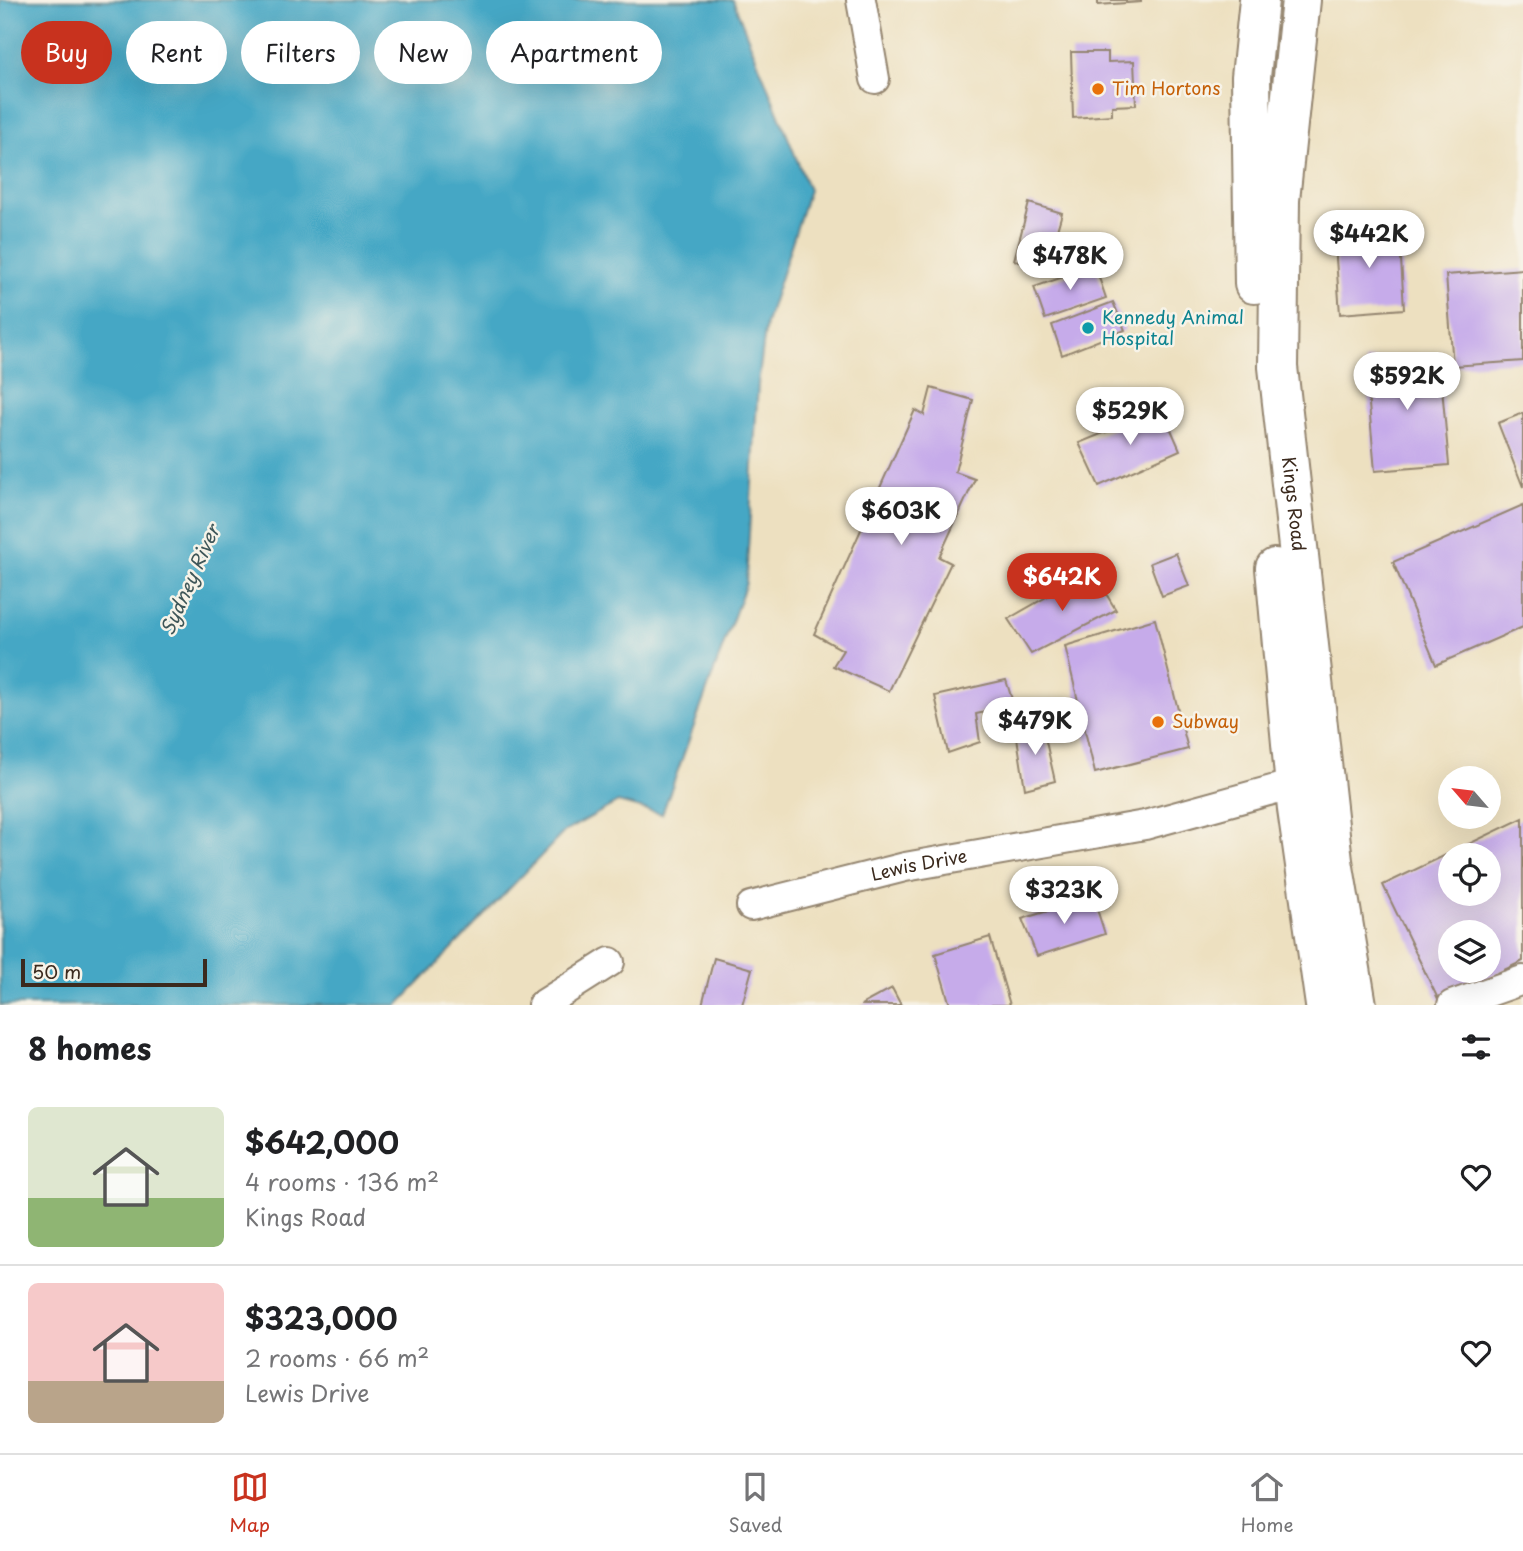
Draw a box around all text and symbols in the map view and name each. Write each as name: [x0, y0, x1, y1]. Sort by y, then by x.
chip: Buy: [21, 21, 112, 84]
chip: Rent: [126, 21, 227, 84]
chip: Filters: [241, 21, 360, 84]
chip: New: [374, 21, 472, 84]
chip: Apartment: [486, 21, 662, 84]
place label: Tim Hortons: [1112, 74, 1220, 101]
marker: Tim Hortons: [1090, 81, 1106, 97]
pin: $442K: [1320, 210, 1418, 270]
text: $442K: [1329, 215, 1409, 250]
pin: $478K: [1021, 232, 1119, 292]
text: $478K: [1033, 237, 1107, 272]
place label: Kennedy Animal Hospital: [1102, 303, 1244, 351]
marker: Kennedy Animal Hospital: [1080, 320, 1096, 336]
pin: $592K: [1358, 352, 1456, 412]
text: $592K: [1369, 357, 1445, 392]
pin: $529K: [1081, 388, 1179, 447]
text: $529K: [1092, 392, 1168, 427]
street label: Kings Road: [1276, 455, 1313, 553]
pin: $603K: [852, 488, 950, 547]
text: $603K: [861, 492, 941, 527]
water label: Sydney River: [152, 518, 227, 639]
pin: $642K: [1013, 554, 1111, 613]
text: $642K: [1023, 558, 1101, 593]
pin: $479K: [986, 698, 1084, 757]
text: $479K: [998, 702, 1072, 737]
place label: Subway: [1172, 707, 1239, 734]
marker: Subway: [1150, 714, 1166, 730]
north arrow: [1438, 766, 1502, 830]
map controls: [1438, 766, 1501, 983]
street label: Lewis Drive: [868, 841, 969, 887]
button: locate: [1438, 843, 1501, 906]
pin: $323K: [1015, 866, 1113, 926]
text: $323K: [1025, 871, 1103, 906]
button: layers: [1438, 920, 1501, 983]
scale bar: [21, 956, 206, 988]
text: 50 m: [32, 957, 81, 985]
text: 8 homes: [28, 1025, 151, 1070]
icon: filters: [1457, 1028, 1495, 1066]
text: $642,000: [245, 1119, 399, 1164]
icon: home: [84, 1135, 168, 1219]
icon: heart: [1457, 1158, 1495, 1196]
text: 4 rooms · 136 m²: [245, 1164, 439, 1199]
text: Kings Road: [245, 1199, 366, 1234]
text: $323,000: [245, 1295, 398, 1340]
icon: home: [84, 1311, 168, 1395]
icon: heart: [1457, 1334, 1495, 1372]
text: 2 rooms · 66 m²: [245, 1340, 429, 1375]
text: Lewis Drive: [245, 1375, 369, 1410]
tab: Map: [229, 1468, 270, 1538]
tab: Saved: [728, 1468, 782, 1538]
tab: Home: [1241, 1468, 1294, 1538]

